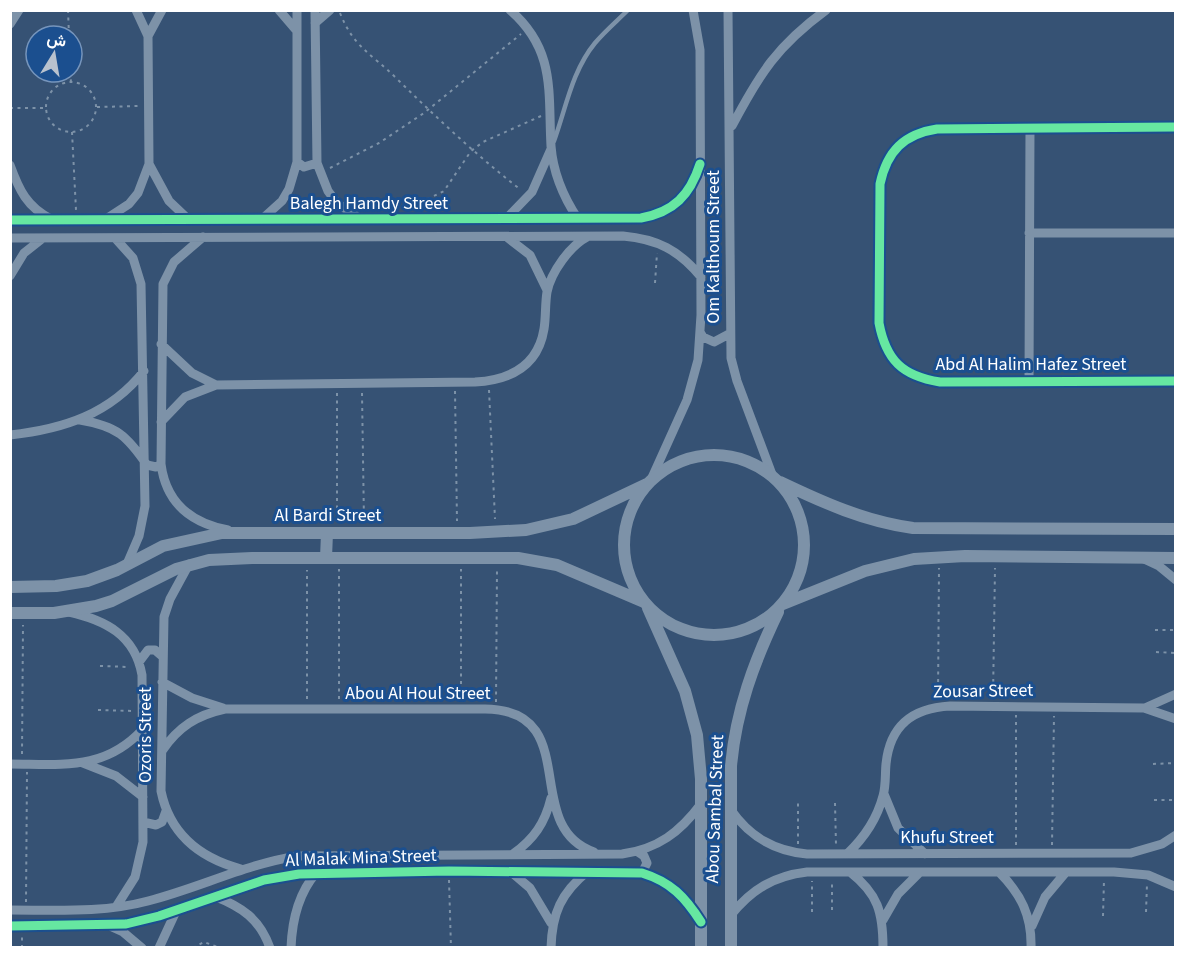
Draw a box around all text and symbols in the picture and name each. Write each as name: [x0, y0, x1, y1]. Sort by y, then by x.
north arrow: [24, 24, 84, 84]
text: ش: [45, 28, 68, 53]
street label: Om Kalthoum Street: [701, 170, 726, 324]
street label: Balegh Hamdy Street: [290, 191, 448, 216]
street label: Abd Al Halim Hafez Street: [936, 352, 1126, 377]
street label: Al Bardi Street: [275, 503, 381, 528]
street label: Zousar Street: [933, 678, 1033, 704]
street label: Abou Al Houl Street: [345, 681, 491, 706]
street label: Ozoris Street: [133, 687, 158, 783]
street label: Abou Sambal Street: [700, 734, 730, 884]
street label: Khufu Street: [900, 825, 994, 850]
street label: Al Malak Mina Street: [285, 843, 437, 873]

